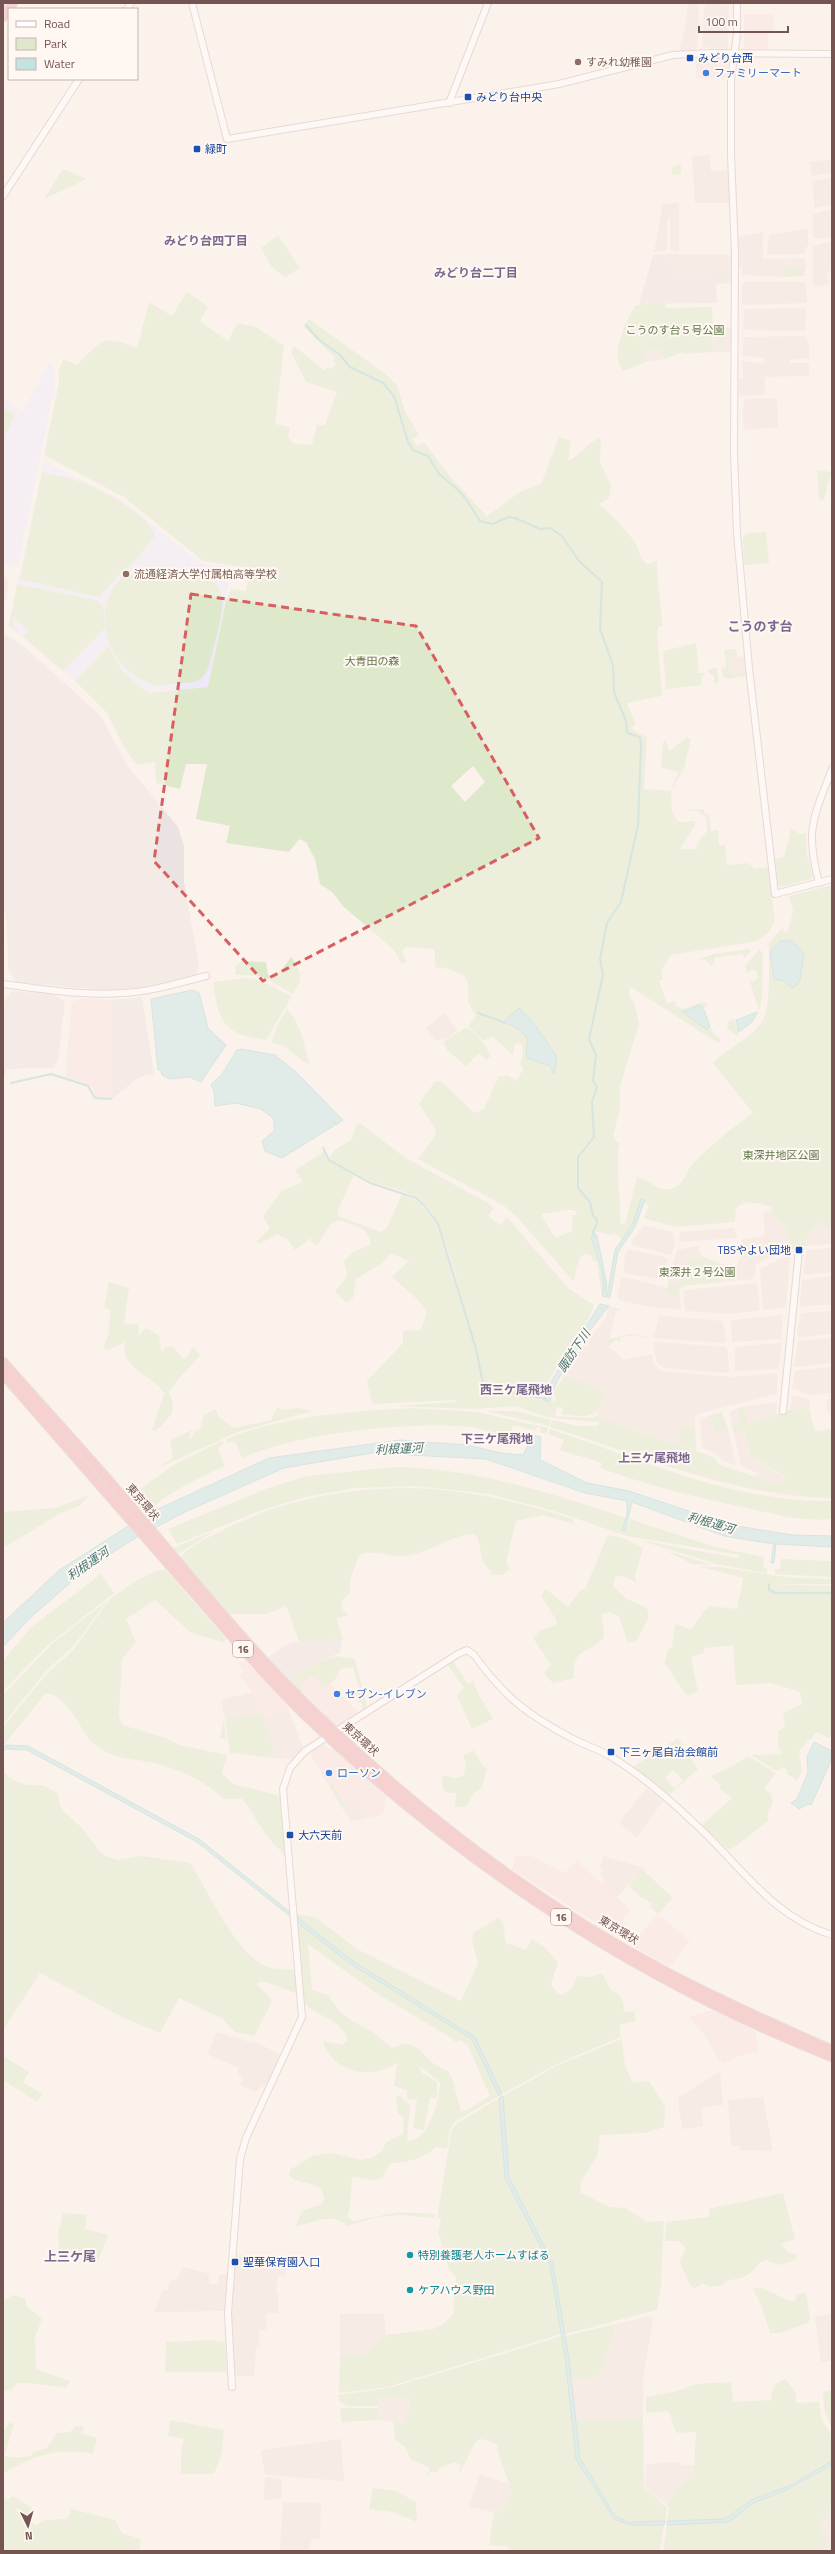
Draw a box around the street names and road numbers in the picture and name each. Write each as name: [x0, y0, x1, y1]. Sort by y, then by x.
street label: 東京環状: [123, 1480, 164, 1525]
road number: 16: [233, 1641, 253, 1657]
street label: 東京環状: [339, 1718, 383, 1760]
road number: 16: [551, 1909, 571, 1925]
street label: 東京環状: [596, 1912, 643, 1949]

